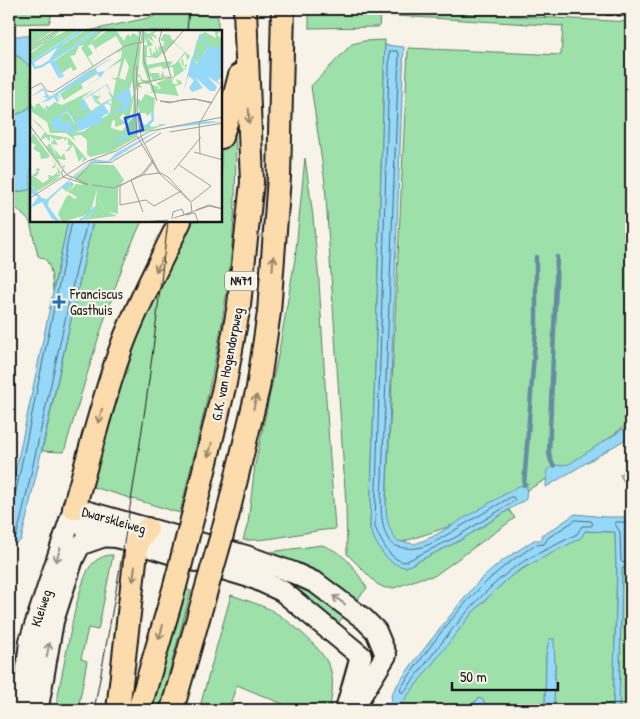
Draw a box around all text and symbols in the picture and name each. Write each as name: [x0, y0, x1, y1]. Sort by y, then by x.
inset map: [30, 30, 222, 222]
one-way arrow: [245, 108, 254, 124]
one-way arrow: [268, 255, 277, 271]
one-way arrow: [154, 257, 163, 272]
road number: N471: [225, 272, 257, 290]
place label: Franciscus Gasthuis: [69, 284, 123, 319]
marker: Franciscus Gasthuis: [52, 295, 66, 309]
street label: G.K. van Hogendorpweg: [206, 306, 248, 422]
one-way arrow: [251, 394, 260, 410]
one-way arrow: [95, 408, 105, 424]
one-way arrow: [205, 441, 214, 457]
street label: Dwarskleiweg: [80, 501, 148, 539]
one-way arrow: [53, 546, 62, 562]
one-way arrow: [129, 566, 139, 582]
street label: Kleiweg: [26, 587, 56, 629]
one-way arrow: [333, 594, 346, 605]
one-way arrow: [156, 624, 166, 640]
one-way arrow: [44, 642, 54, 658]
scale bar: [452, 659, 559, 691]
text: 50 m: [460, 666, 487, 687]

